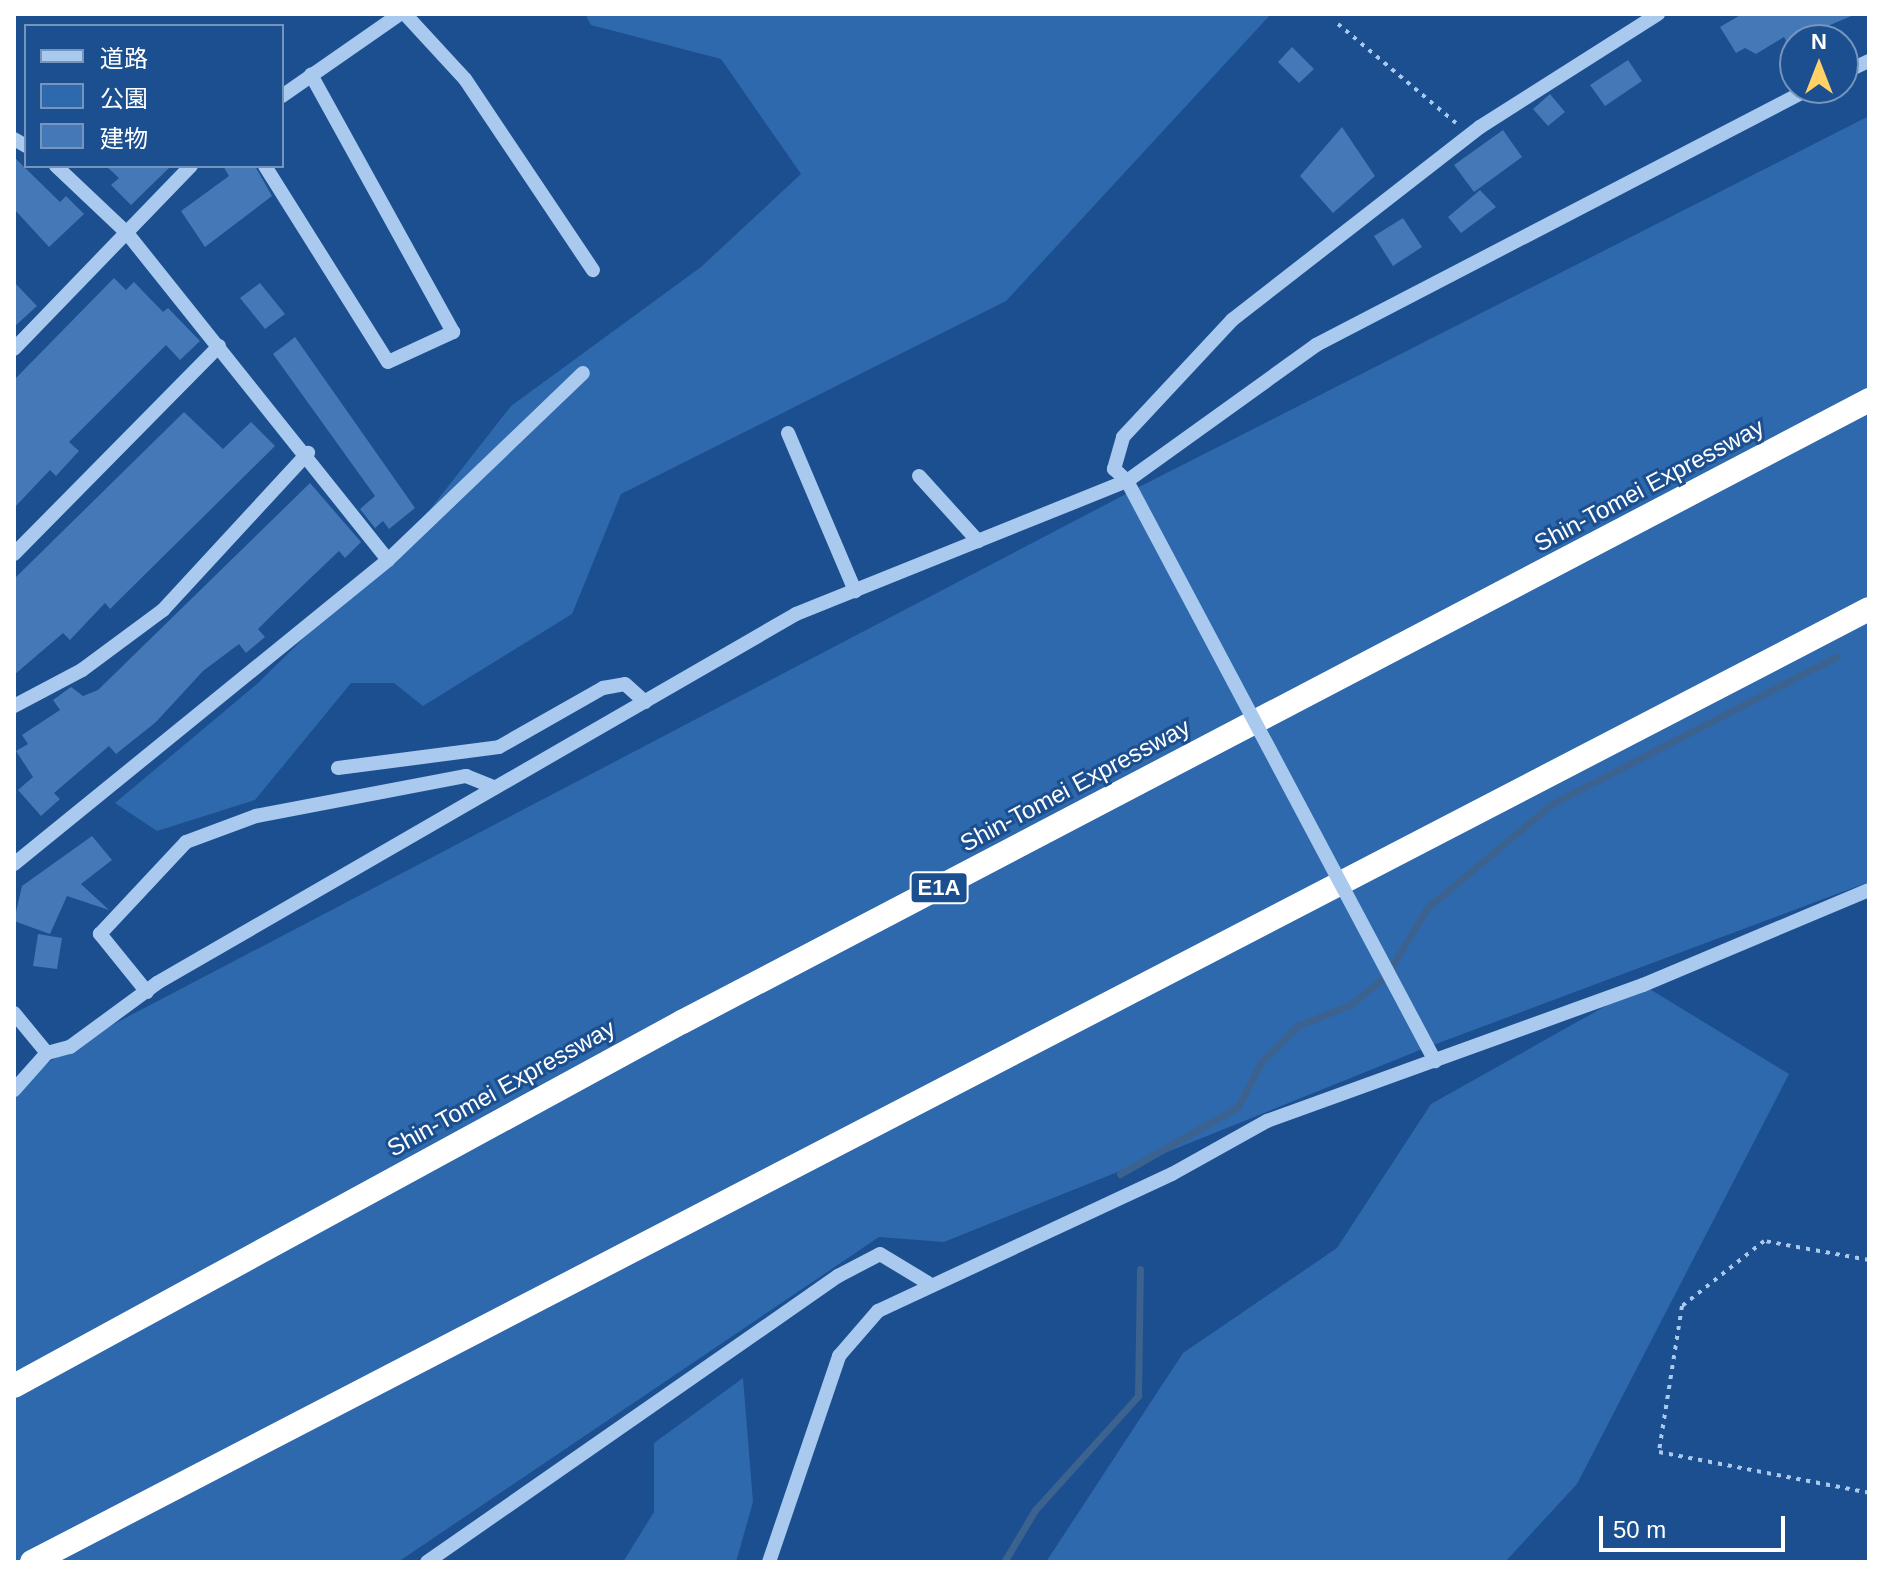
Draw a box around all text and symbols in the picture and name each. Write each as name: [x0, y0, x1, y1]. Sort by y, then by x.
legend: [24, 24, 284, 168]
north arrow: [1779, 24, 1859, 104]
text: N: [1811, 29, 1827, 54]
text: 道路: [100, 45, 148, 72]
text: 公園: [100, 85, 148, 112]
text: 建物: [100, 125, 148, 152]
street label: Shin-Tomei Expressway: [1529, 412, 1769, 558]
street label: Shin-Tomei Expressway: [955, 712, 1195, 858]
road number: E1A: [909, 870, 969, 906]
street label: Shin-Tomei Expressway: [382, 1013, 620, 1163]
scale bar: [1603, 1500, 1789, 1550]
text: 50 m: [1613, 1516, 1666, 1543]

